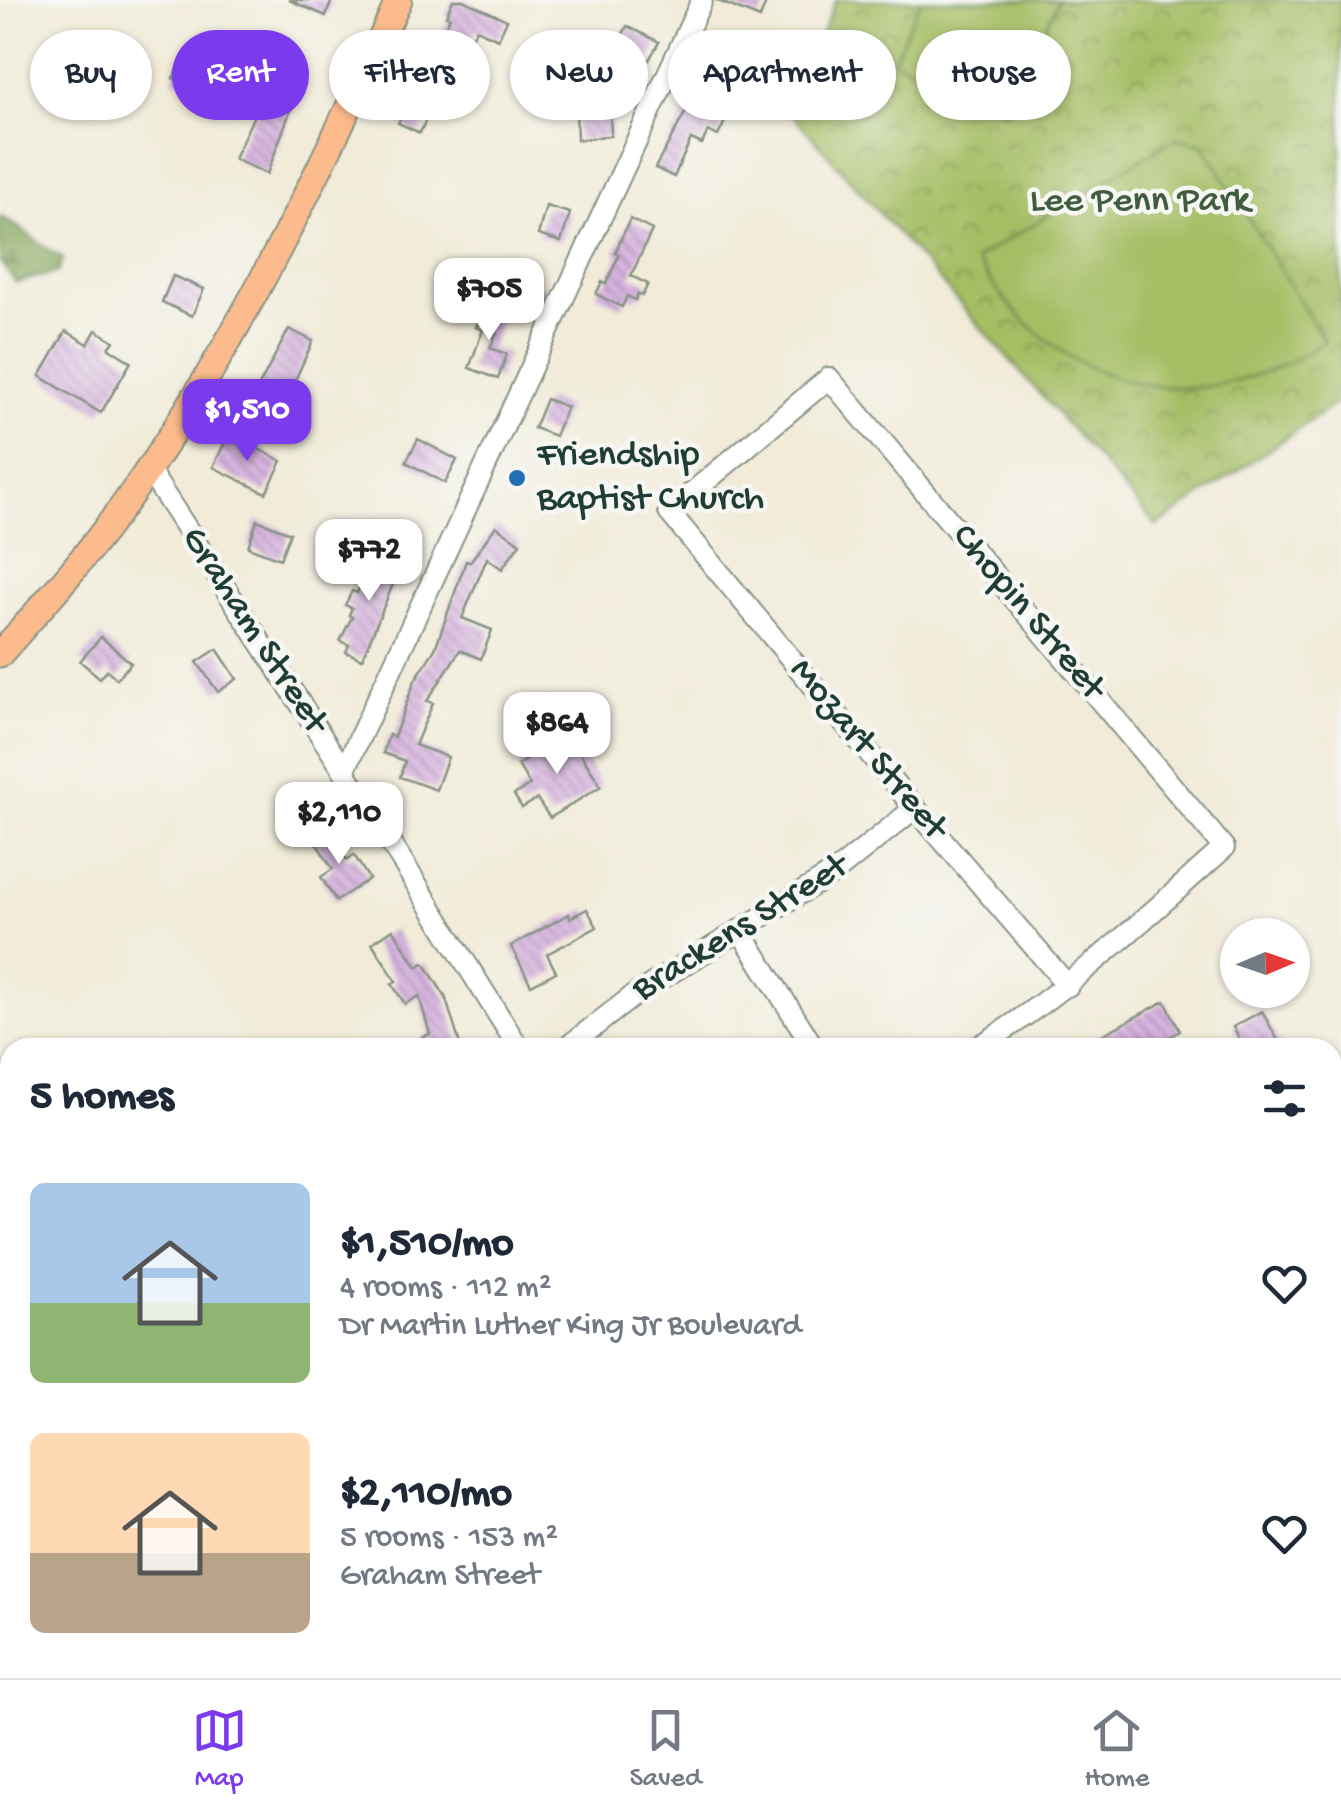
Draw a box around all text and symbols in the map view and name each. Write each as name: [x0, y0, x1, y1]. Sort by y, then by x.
chip: Buy: [30, 30, 152, 120]
chip: Rent: [172, 30, 309, 120]
chip: Filters: [329, 30, 490, 120]
chip: New: [510, 30, 648, 120]
chip: Apartment: [668, 30, 896, 120]
chip: House: [916, 30, 1071, 120]
park label: Lee Penn Park: [1030, 180, 1253, 224]
pin: $705: [430, 258, 548, 343]
text: $705: [456, 271, 522, 309]
pin: $1,510: [166, 379, 328, 464]
text: $1,510: [204, 392, 290, 430]
place label: Friendship Baptist Church: [536, 434, 764, 522]
marker: Friendship Baptist Church: [506, 467, 528, 489]
street label: Chopin Street: [941, 516, 1116, 713]
street label: Graham Street: [170, 519, 338, 745]
pin: $772: [310, 519, 428, 604]
text: $772: [337, 532, 401, 570]
street label: Mozart Street: [778, 650, 958, 852]
pin: $864: [498, 692, 616, 777]
text: $864: [525, 705, 589, 743]
pin: $2,110: [258, 782, 420, 867]
text: $2,110: [297, 795, 381, 833]
street label: Brackens Street: [624, 843, 860, 1013]
north arrow: [1220, 918, 1310, 1008]
map controls: [1220, 918, 1310, 1008]
icon: filters: [1257, 1071, 1312, 1126]
text: 5 homes: [30, 1074, 173, 1123]
text: $1,510/mo: [340, 1221, 514, 1270]
icon: home: [110, 1223, 230, 1343]
icon: heart: [1257, 1256, 1312, 1311]
text: 4 rooms · 112 m²: [340, 1270, 551, 1308]
text: Dr Martin Luther King Jr Boulevard: [340, 1308, 801, 1346]
text: $2,110/mo: [340, 1471, 512, 1520]
icon: home: [110, 1473, 230, 1593]
icon: heart: [1257, 1506, 1312, 1561]
text: 5 rooms · 153 m²: [340, 1520, 558, 1558]
text: Graham Street: [340, 1558, 540, 1596]
tab: Map: [192, 1703, 247, 1796]
tab: Saved: [630, 1703, 701, 1796]
tab: Home: [1085, 1703, 1149, 1796]

